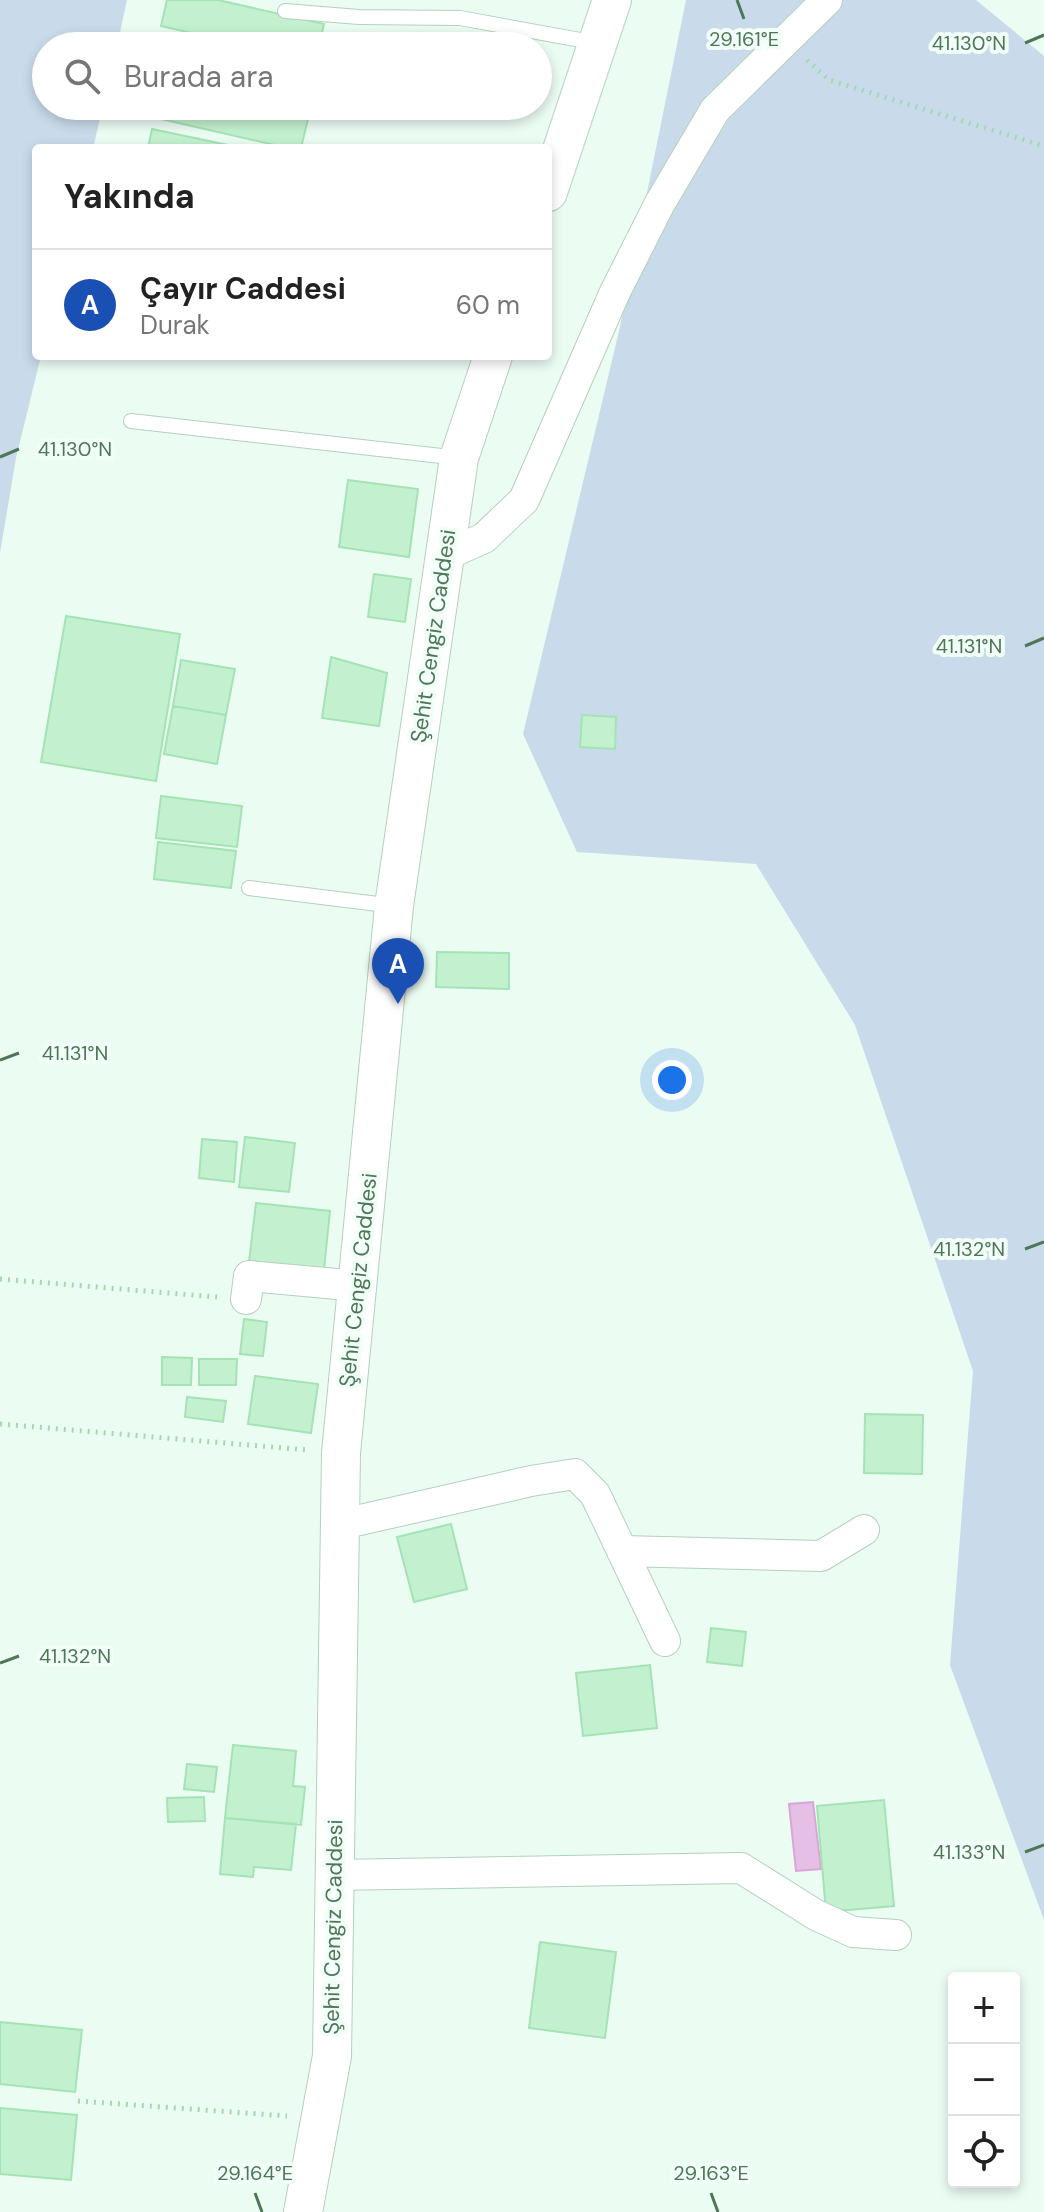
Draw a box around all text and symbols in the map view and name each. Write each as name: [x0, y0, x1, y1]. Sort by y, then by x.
text: 29.161°E: [709, 26, 779, 52]
text: 41.130°N: [932, 30, 1006, 56]
search box: [32, 32, 552, 120]
icon: search: [60, 54, 104, 98]
text: Burada ara: [124, 57, 274, 96]
text: Yakında: [64, 174, 195, 219]
text: Çayır Caddesi: [140, 269, 346, 308]
text: A: [81, 288, 99, 322]
text: 60 m: [456, 288, 520, 322]
text: Durak: [140, 308, 210, 342]
text: 41.130°N: [38, 436, 112, 462]
street label: Şehit Cengiz Caddesi: [404, 527, 462, 745]
text: 41.131°N: [936, 633, 1002, 659]
pin: A: [372, 938, 424, 1004]
text: 41.131°N: [42, 1040, 108, 1066]
your location: [652, 1060, 692, 1100]
street label: Şehit Cengiz Caddesi: [332, 1172, 384, 1388]
text: 41.132°N: [933, 1236, 1005, 1262]
text: 41.132°N: [39, 1643, 111, 1669]
street label: Şehit Cengiz Caddesi: [317, 1819, 349, 2035]
text: 41.133°N: [933, 1839, 1005, 1865]
map controls: [948, 1972, 1020, 2188]
button: +: [948, 1972, 1020, 2044]
button: −: [948, 2044, 1020, 2116]
button: locate: [948, 2116, 1020, 2188]
text: 29.164°E: [217, 2160, 293, 2186]
text: 29.163°E: [673, 2160, 749, 2186]

